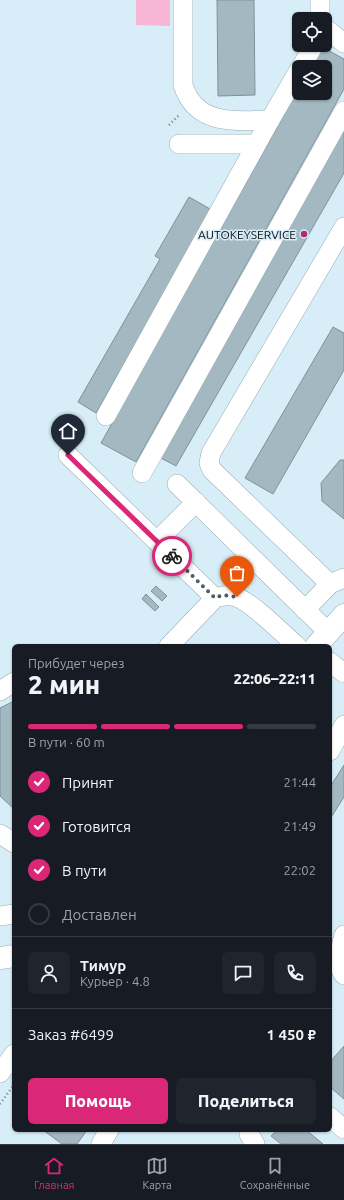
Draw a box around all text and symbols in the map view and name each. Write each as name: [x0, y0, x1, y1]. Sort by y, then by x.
map controls: [292, 12, 332, 100]
button: locate: [292, 12, 332, 52]
button: layers: [292, 60, 332, 100]
place label: AUTOKEYSERVICE: [198, 228, 296, 241]
marker: AUTOKEYSERVICE: [299, 229, 309, 239]
pin: [51, 414, 85, 455]
icon: home: [57, 420, 79, 442]
courier: [152, 536, 192, 576]
icon: bike: [161, 545, 183, 567]
pin: [220, 556, 254, 597]
icon: bag: [226, 562, 248, 584]
text: Прибудет через: [28, 656, 125, 670]
text: 2 мин: [28, 670, 100, 699]
text: 22:06–22:11: [233, 670, 316, 687]
text: В пути · 60 m: [28, 735, 105, 749]
icon: check: [28, 771, 50, 793]
text: Принят: [62, 774, 114, 791]
text: 21:44: [283, 775, 316, 789]
icon: check: [28, 815, 50, 837]
text: Готовится: [62, 818, 131, 835]
text: 21:49: [283, 819, 316, 833]
icon: check: [28, 859, 50, 881]
text: В пути: [62, 862, 107, 879]
text: 22:02: [283, 863, 316, 877]
text: Доставлен: [62, 906, 137, 923]
button: person: [28, 952, 70, 994]
button: chat: [222, 952, 264, 994]
button: phone: [274, 952, 316, 994]
text: Тимур: [80, 957, 126, 974]
text: Курьер · 4.8: [80, 974, 150, 988]
text: Заказ #6499: [28, 1026, 114, 1043]
text: 1 450 ₽: [267, 1026, 316, 1043]
button: Помощь: [28, 1078, 168, 1124]
button: Поделиться: [176, 1078, 316, 1124]
tab: Главная: [34, 1155, 75, 1191]
tab: Карта: [142, 1155, 172, 1191]
tab: Сохранённые: [240, 1155, 310, 1191]

